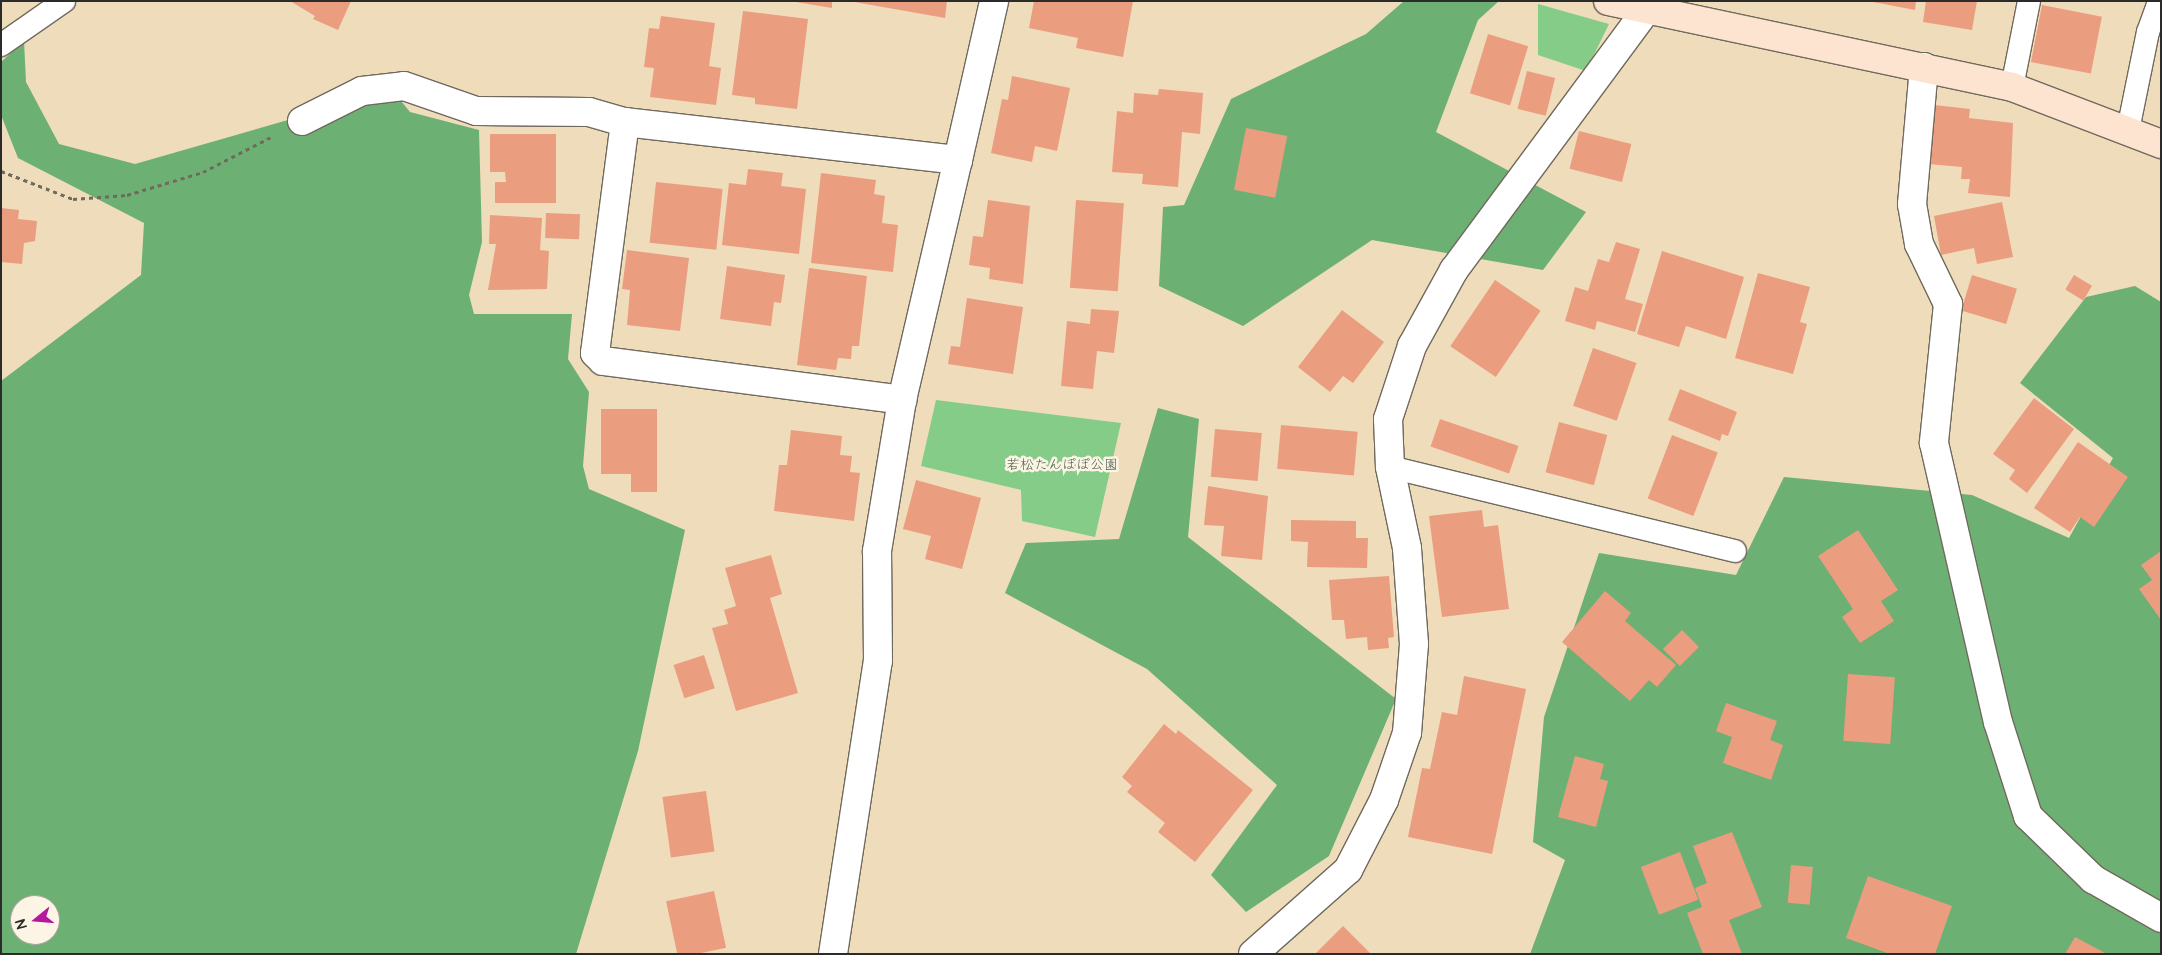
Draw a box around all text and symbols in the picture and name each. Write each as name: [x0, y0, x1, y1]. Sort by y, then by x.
park label: 若松たんぽぽ公園: [1006, 457, 1118, 473]
north arrow: [10, 895, 60, 945]
text: N: [11, 917, 32, 931]

